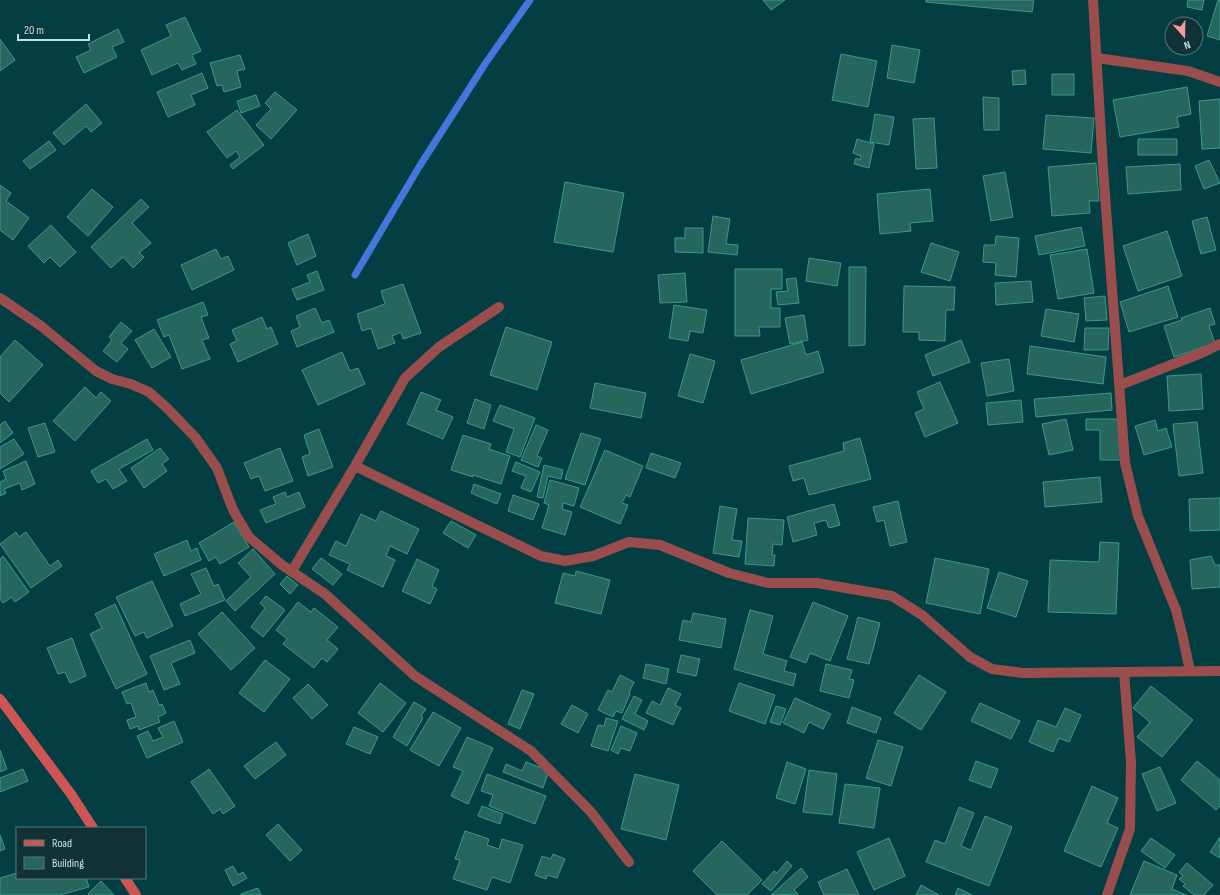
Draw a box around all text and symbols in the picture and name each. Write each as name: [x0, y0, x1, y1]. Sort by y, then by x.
scale bar: [18, 16, 89, 42]
north arrow: [1164, 16, 1204, 56]
text: 20 m: [24, 23, 44, 38]
text: N: [1182, 38, 1192, 52]
legend: [16, 827, 146, 879]
text: Road: [52, 836, 72, 851]
text: Building: [52, 856, 84, 871]

